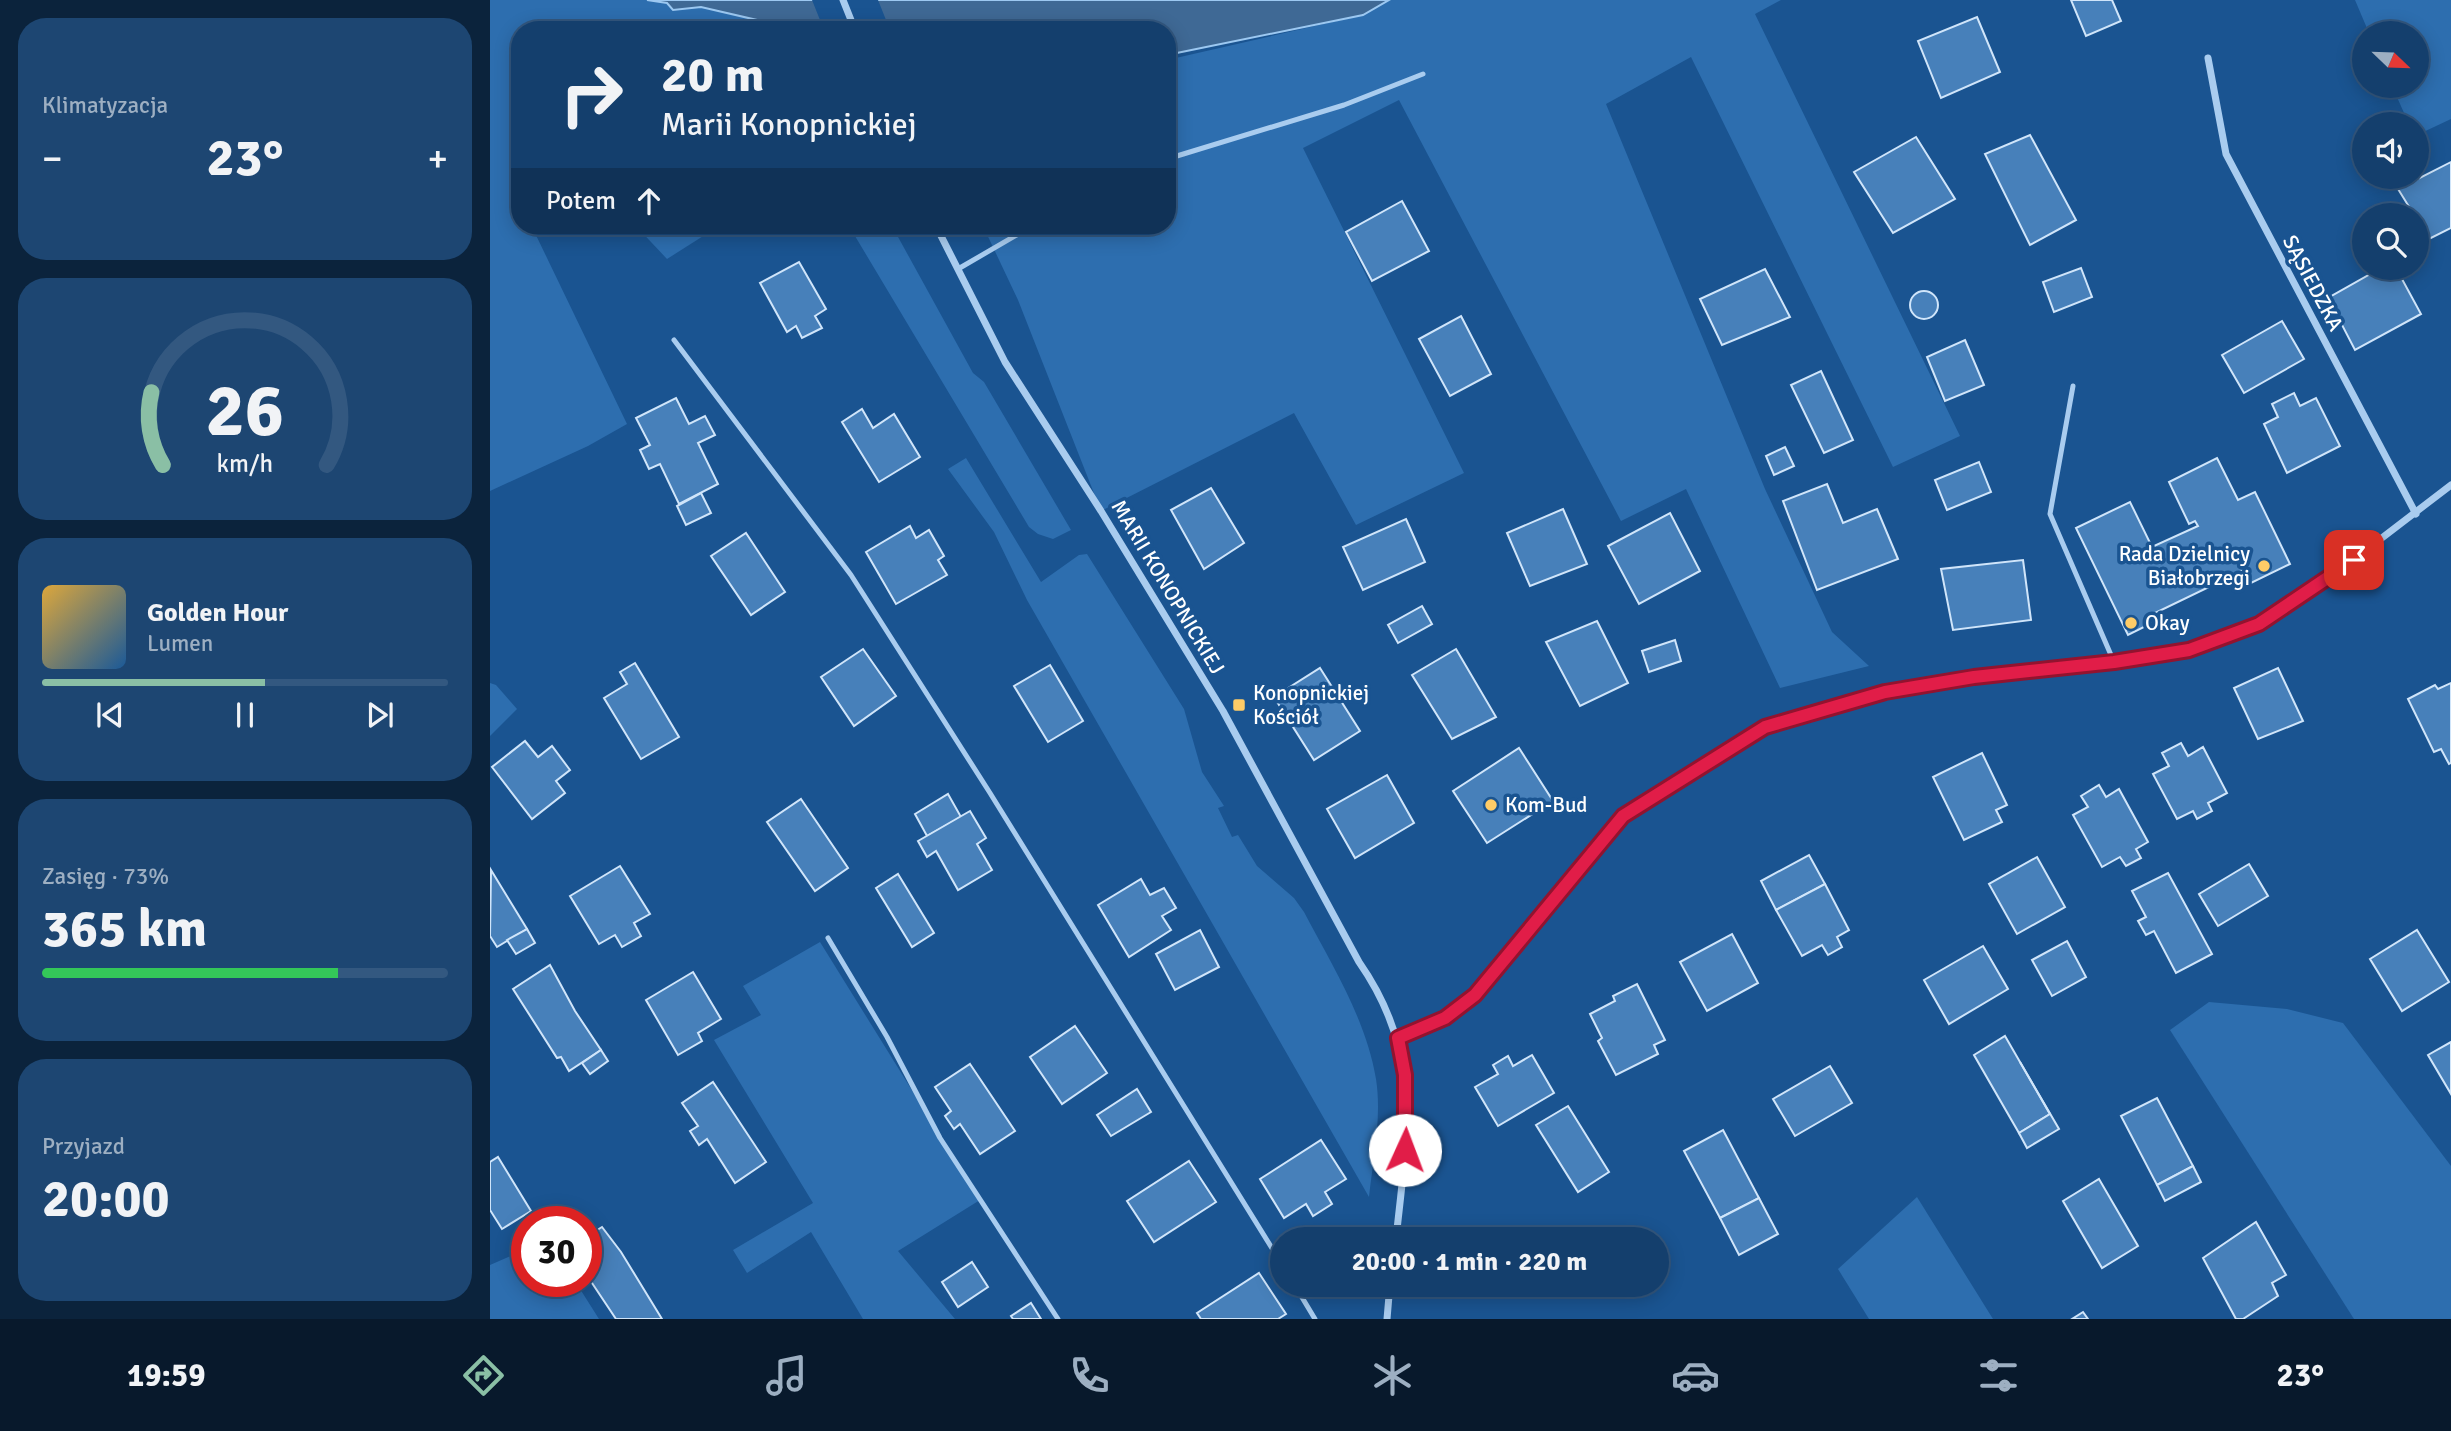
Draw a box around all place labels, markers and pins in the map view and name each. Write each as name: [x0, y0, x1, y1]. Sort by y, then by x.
pin: [2324, 530, 2384, 590]
place label: Rada Dzielnicy Białobrzegi: [2119, 541, 2250, 591]
marker: Rada Dzielnicy Białobrzegi: [2256, 558, 2272, 574]
place label: Okay: [2145, 610, 2190, 636]
marker: Okay: [2123, 615, 2139, 631]
place label: Konopnickiej Kościół: [1253, 680, 1369, 730]
marker: Konopnickiej Kościół: [1231, 697, 1247, 713]
place label: Kom-Bud: [1505, 792, 1588, 818]
marker: Kom-Bud: [1483, 797, 1499, 813]

